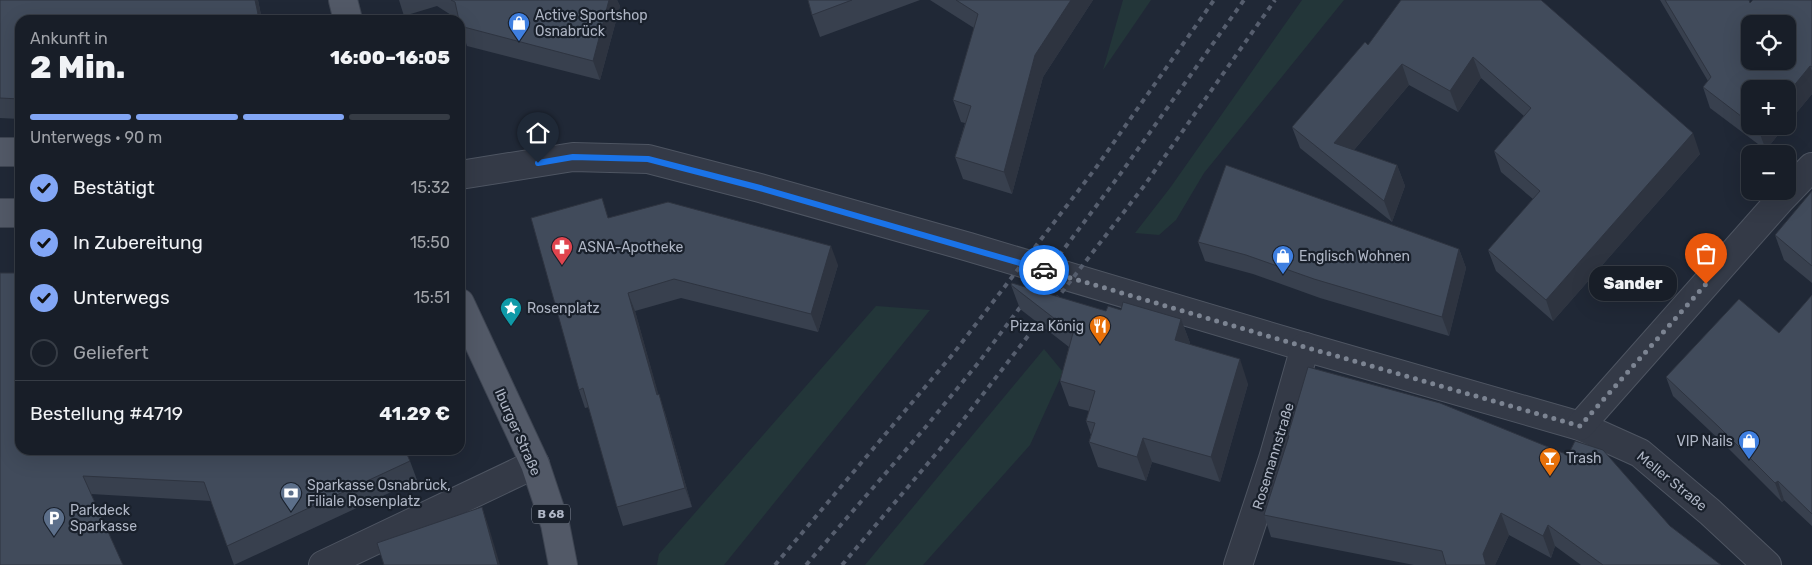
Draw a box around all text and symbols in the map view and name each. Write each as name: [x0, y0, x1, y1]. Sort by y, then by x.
place label: Active Sportshop Osnabrück: [535, 7, 648, 40]
shop icon: Active Sportshop Osnabrück: [507, 11, 531, 42]
map controls: [1741, 15, 1796, 200]
button: locate: [1741, 15, 1796, 70]
text: Ankunft in: [30, 29, 108, 48]
text: 16:00–16:05: [330, 46, 450, 69]
text: 2 Min.: [30, 48, 125, 86]
button: +: [1741, 80, 1796, 135]
pin: [517, 112, 559, 163]
icon: home: [524, 119, 552, 147]
text: Unterwegs · 90 m: [30, 128, 162, 147]
button: −: [1741, 145, 1796, 200]
icon: check: [30, 174, 58, 202]
text: Bestätigt: [73, 176, 155, 199]
text: 15:32: [411, 178, 450, 197]
icon: check: [30, 229, 58, 257]
text: In Zubereitung: [73, 231, 203, 254]
text: 15:50: [410, 233, 450, 252]
pin: [1685, 233, 1727, 284]
pharmacy icon: ASNA-Apotheke: [550, 235, 574, 266]
place label: ASNA-Apotheke: [578, 239, 684, 256]
icon: bag: [1692, 240, 1720, 268]
shop icon: Englisch Wohnen: [1271, 244, 1295, 275]
courier: [1019, 245, 1069, 295]
place label: Englisch Wohnen: [1299, 248, 1410, 265]
icon: car: [1030, 256, 1058, 284]
callout: Sander: [1588, 266, 1676, 302]
text: Sander: [1604, 274, 1662, 293]
icon: check: [30, 284, 58, 312]
text: Unterwegs: [73, 286, 170, 309]
text: 15:51: [413, 288, 450, 307]
place icon: Rosenplatz: [499, 296, 523, 327]
place label: Rosenplatz: [527, 300, 600, 317]
restaurant icon: Pizza König: [1088, 314, 1112, 345]
place label: Pizza König: [1010, 318, 1084, 335]
text: Geliefert: [73, 341, 149, 364]
street label: Iburger Straße: [491, 386, 544, 479]
street label: Rosemannstraße: [1249, 401, 1298, 512]
text: Bestellung #4719: [30, 402, 183, 425]
text: 41.29 €: [379, 402, 450, 425]
shop icon: VIP Nails: [1737, 429, 1761, 460]
place label: VIP Nails: [1677, 433, 1733, 450]
bar icon: Trash: [1538, 446, 1562, 477]
street label: Meller Straße: [1633, 448, 1710, 515]
place label: Trash: [1566, 450, 1602, 467]
place label: Sparkasse Osnabrück, Filiale Rosenplatz: [307, 477, 451, 510]
bank icon: Sparkasse Osnabrück, Filiale Rosenplatz: [279, 481, 303, 512]
place label: Parkdeck Sparkasse: [70, 502, 137, 535]
road number: B 68: [532, 504, 570, 524]
parking icon: Parkdeck Sparkasse: [42, 506, 66, 537]

